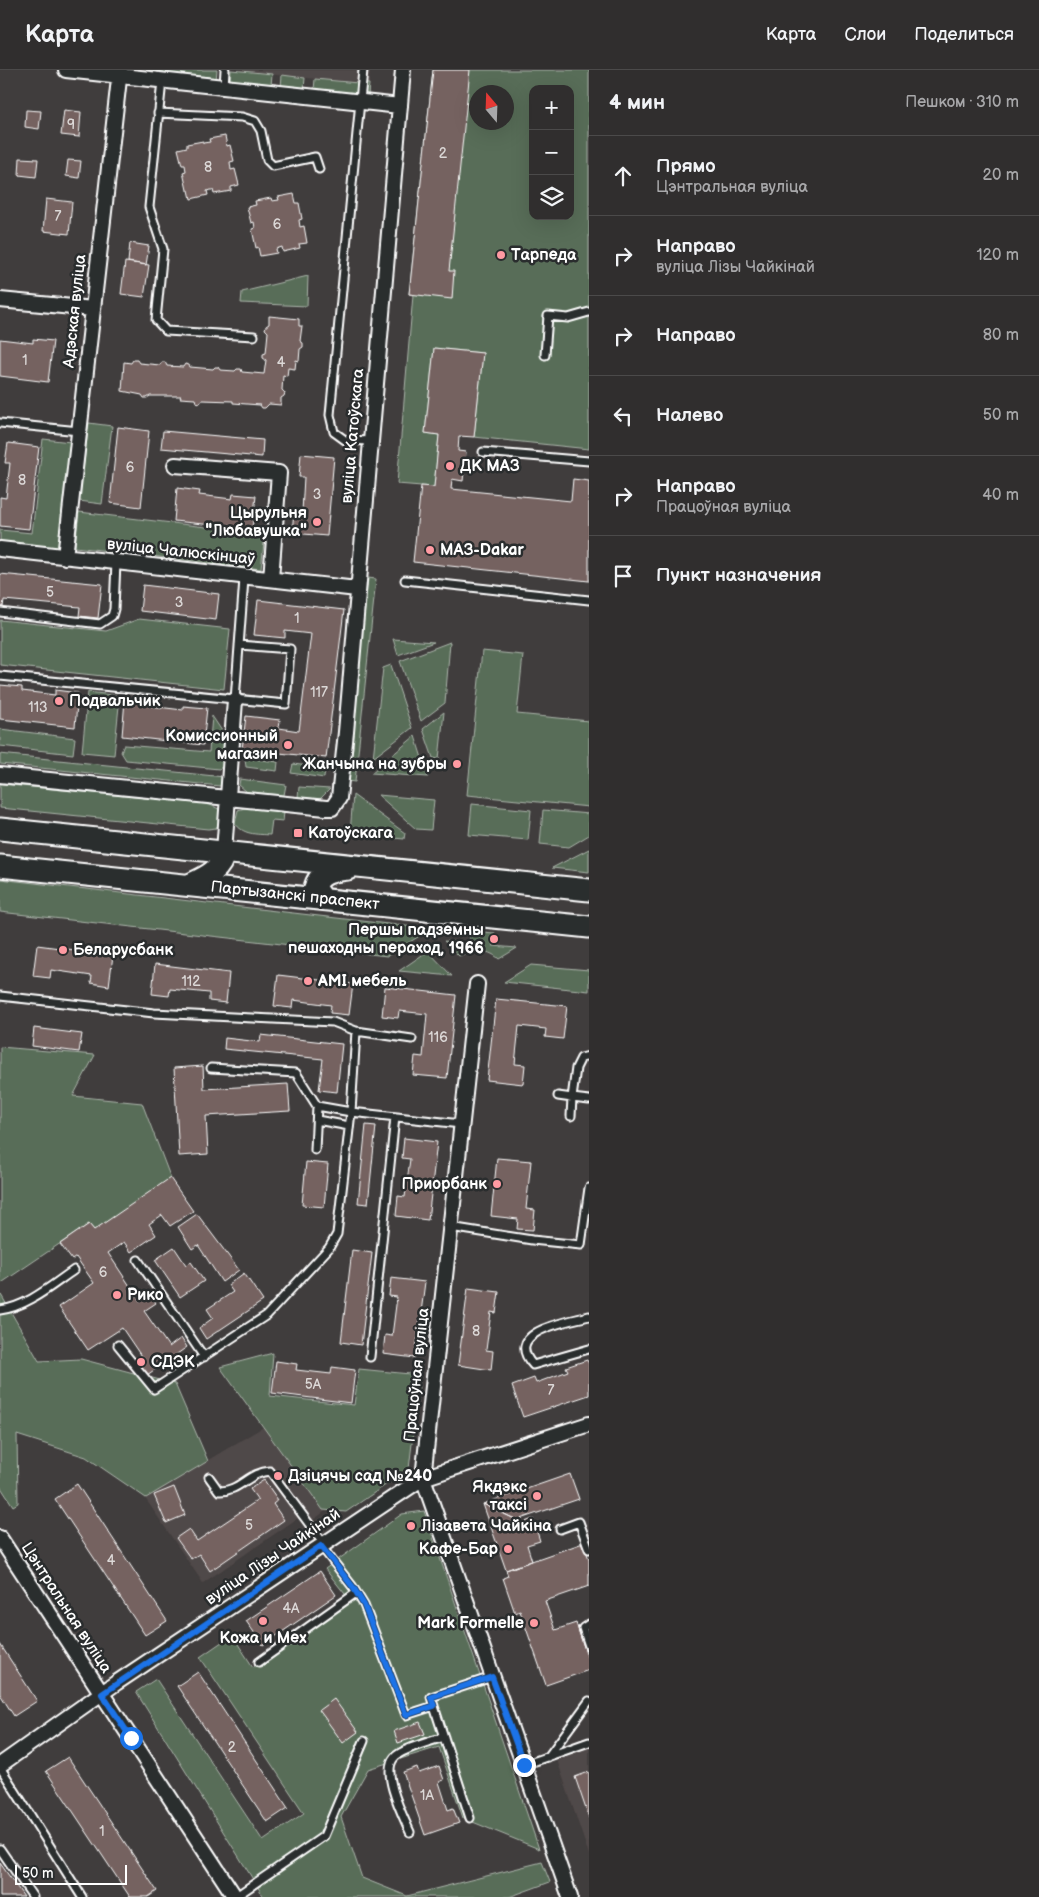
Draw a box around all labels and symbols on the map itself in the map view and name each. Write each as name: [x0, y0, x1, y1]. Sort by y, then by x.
north arrow: [469, 85, 514, 130]
house number: 9: [67, 116, 75, 133]
house number: 2: [439, 145, 448, 162]
house number: 8: [204, 159, 212, 176]
house number: 7: [55, 208, 62, 225]
house number: 6: [273, 216, 282, 233]
place label: Тарпеда: [511, 246, 577, 265]
marker: Тарпеда: [495, 249, 507, 261]
street label: Адэская вуліца: [59, 253, 90, 370]
house number: 1: [22, 352, 28, 369]
house number: 4: [277, 354, 286, 371]
street label: вуліца Катоўскага: [338, 367, 368, 504]
place label: ДК МАЗ: [460, 457, 520, 476]
house number: 6: [126, 459, 135, 476]
marker: ДК МАЗ: [444, 460, 456, 472]
house number: 8: [18, 472, 26, 489]
house number: 3: [313, 486, 321, 503]
place label: Цырульня "Любавушка": [205, 504, 307, 541]
marker: Цырульня "Любавушка": [311, 516, 323, 528]
street label: вуліца Чалюскінцаў: [106, 535, 257, 569]
place label: МАЗ-Dakar: [440, 541, 524, 560]
marker: МАЗ-Dakar: [424, 544, 436, 556]
house number: 5: [46, 584, 54, 601]
house number: 3: [175, 594, 183, 611]
house number: 1: [294, 610, 300, 627]
house number: 117: [310, 684, 328, 701]
place label: Подвальчик: [69, 692, 161, 711]
marker: Подвальчик: [53, 695, 65, 707]
house number: 113: [28, 699, 48, 716]
place label: Комиссионный магазин: [165, 727, 278, 764]
marker: Комиссионный магазин: [282, 739, 294, 751]
place label: Жанчына на зубры: [302, 755, 447, 774]
marker: Жанчына на зубры: [451, 758, 463, 770]
place label: Катоўскага: [308, 824, 393, 843]
marker: Катоўскага: [292, 827, 304, 839]
street label: Партызанскі праспект: [210, 878, 381, 914]
place label: Першы падземны пешаходны пераход, 1966: [288, 921, 484, 958]
marker: Першы падземны пешаходны пераход, 1966: [488, 933, 500, 945]
place label: Беларусбанк: [73, 941, 173, 960]
marker: Беларусбанк: [57, 944, 69, 956]
place label: AMI мебель: [317, 972, 407, 991]
house number: 112: [181, 973, 201, 990]
marker: AMI мебель: [302, 975, 314, 987]
house number: 116: [428, 1029, 448, 1046]
place label: Приорбанк: [402, 1175, 487, 1194]
marker: Приорбанк: [491, 1178, 503, 1190]
house number: 6: [99, 1264, 108, 1281]
place label: Рико: [127, 1286, 164, 1305]
marker: Рико: [111, 1289, 123, 1301]
street label: Працоўная вуліца: [400, 1306, 434, 1443]
house number: 8: [472, 1323, 480, 1340]
place label: СДЭК: [151, 1353, 195, 1372]
marker: СДЭК: [135, 1356, 147, 1368]
house number: 5А: [305, 1376, 322, 1393]
house number: 7: [548, 1382, 555, 1399]
place label: Дзіцячы сад №240: [288, 1467, 432, 1486]
marker: Дзіцячы сад №240: [272, 1470, 284, 1482]
place label: Якдэкс таксі: [472, 1478, 527, 1515]
marker: Якдэкс таксі: [531, 1490, 543, 1502]
street label: вуліца Лізы Чайкінай: [202, 1505, 344, 1609]
house number: 5: [245, 1517, 253, 1534]
place label: Лізавета Чайкіна: [420, 1517, 552, 1536]
marker: Лізавета Чайкіна: [405, 1520, 417, 1532]
street label: Цэнтральная вуліца: [17, 1539, 116, 1677]
place label: Кафе-Бар: [419, 1540, 499, 1559]
marker: Кафе-Бар: [502, 1543, 514, 1555]
house number: 4: [107, 1552, 116, 1569]
house number: 4А: [282, 1600, 300, 1617]
place label: Mark Formelle: [417, 1614, 524, 1633]
marker: Кожа и Мех: [257, 1615, 269, 1627]
marker: Mark Formelle: [528, 1617, 540, 1629]
place label: Кожа и Мех: [220, 1629, 307, 1648]
route start: [120, 1727, 143, 1750]
house number: 2: [228, 1739, 237, 1756]
route end: [513, 1754, 536, 1777]
house number: 1А: [420, 1787, 434, 1804]
house number: 1: [99, 1823, 105, 1840]
scale bar: [15, 1862, 128, 1885]

